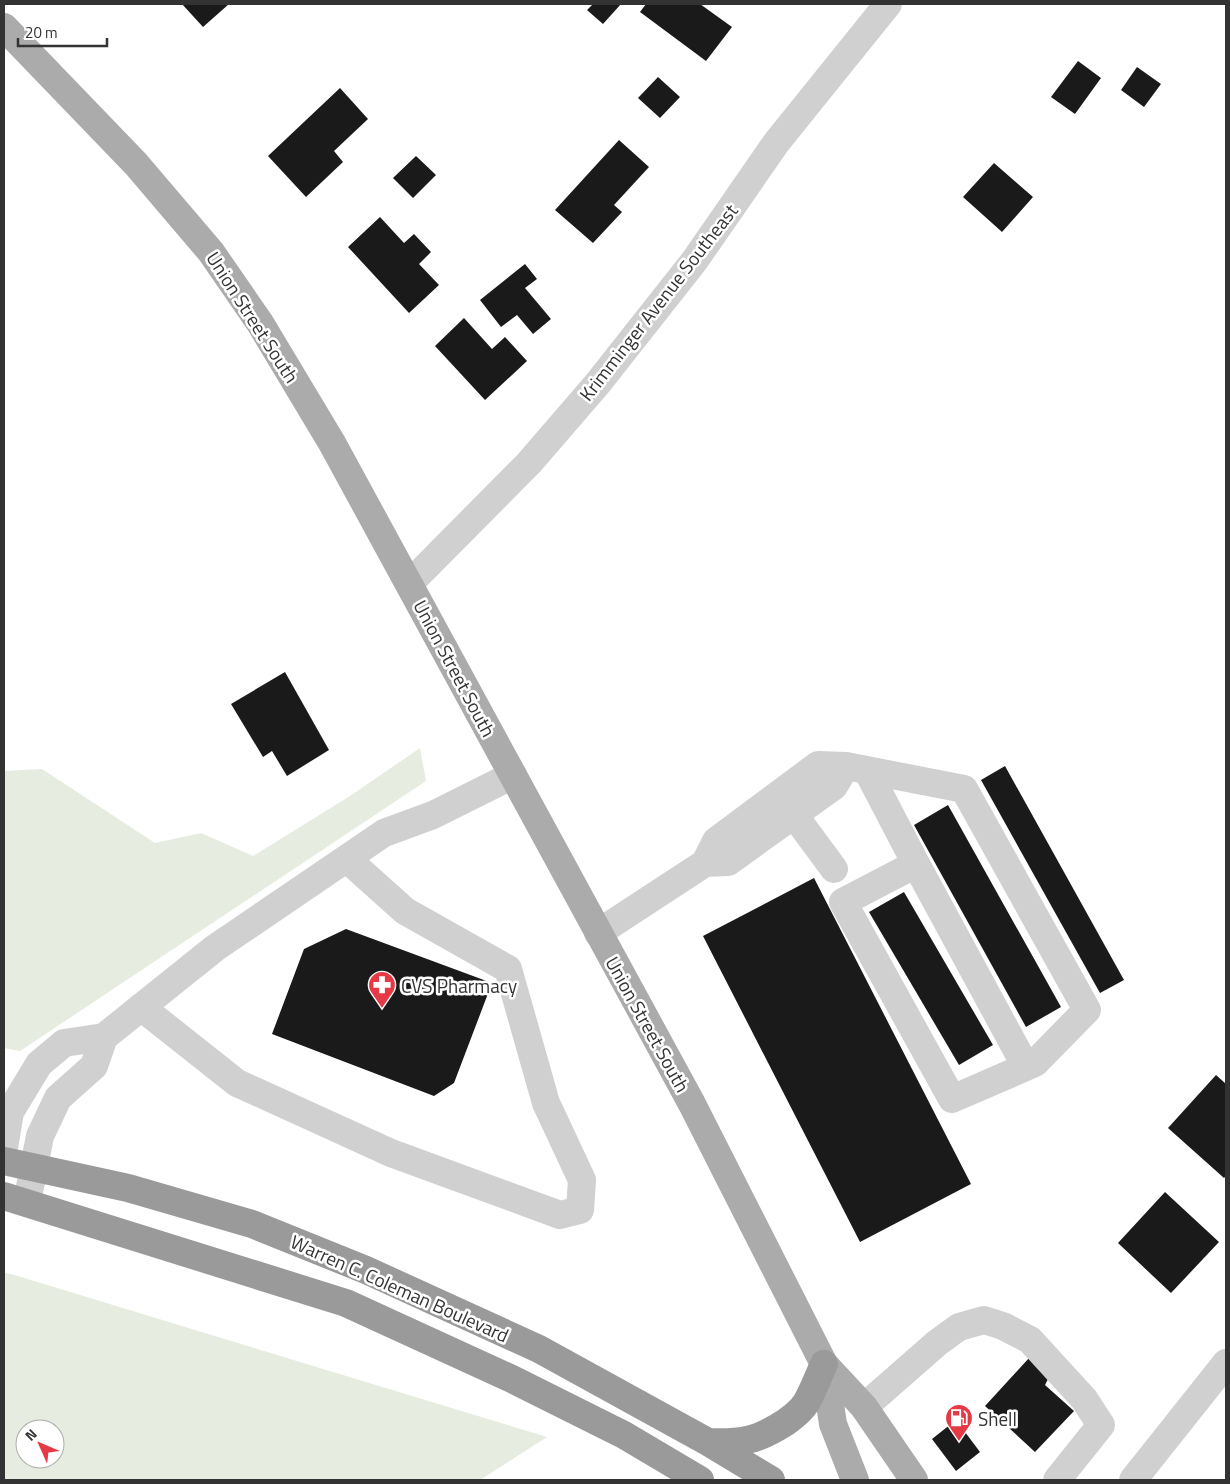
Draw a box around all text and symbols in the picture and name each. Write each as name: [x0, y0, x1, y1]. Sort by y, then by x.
scale bar: [18, 15, 106, 47]
text: 20 m: [25, 21, 58, 44]
street label: Krimminger Avenue Southeast: [572, 197, 745, 407]
street label: Union Street South: [200, 246, 306, 388]
street label: Union Street South: [407, 594, 503, 742]
street label: Union Street South: [599, 951, 697, 1097]
pharmacy icon: CVS Pharmacy: [367, 970, 397, 1009]
place label: CVS Pharmacy: [401, 971, 517, 1000]
street label: Warren C. Coleman Boulevard: [286, 1227, 514, 1349]
fuel station icon: Shell: [944, 1403, 974, 1442]
place label: Shell: [978, 1404, 1017, 1433]
north arrow: [15, 1419, 65, 1469]
text: N: [20, 1424, 41, 1445]

